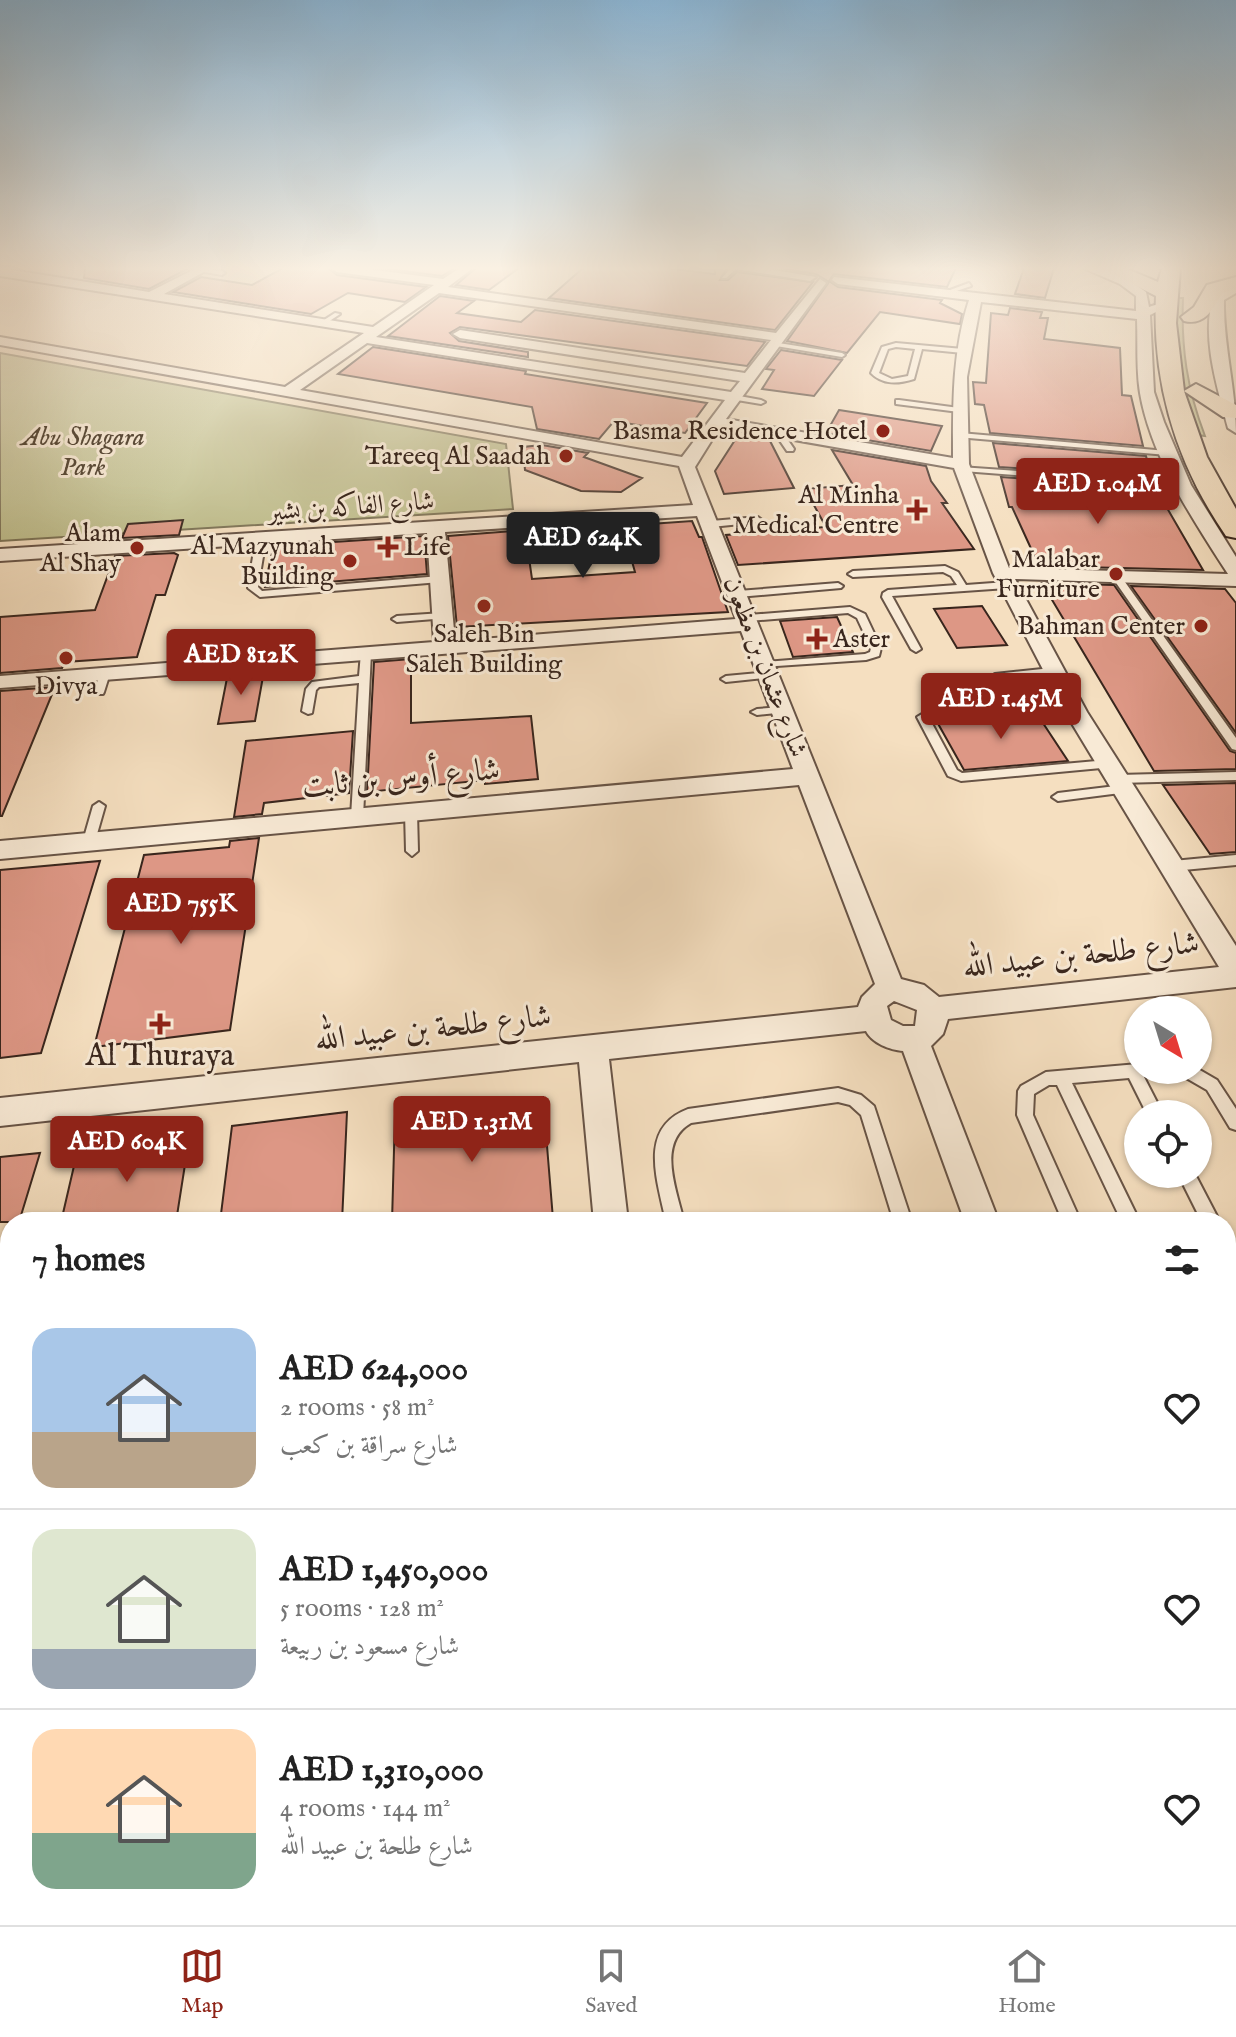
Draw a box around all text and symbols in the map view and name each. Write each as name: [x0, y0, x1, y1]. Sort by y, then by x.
place label: Basma Residence Hotel: [613, 415, 868, 448]
park label: Abu Shagara Park: [18, 421, 145, 484]
marker: Basma Residence Hotel: [874, 422, 892, 440]
place label: Tareeq Al Saadah: [365, 440, 550, 473]
marker: Tareeq Al Saadah: [557, 447, 575, 465]
pin: AED 1.04M: [1006, 458, 1190, 526]
text: AED 1.04M: [1034, 467, 1162, 500]
place label: Al Minha Medical Centre: [732, 479, 900, 542]
street label: شارع الفاكه بن بشير: [264, 484, 436, 533]
marker: Al Minha Medical Centre: [906, 499, 928, 521]
pin: AED 624K: [500, 512, 666, 580]
place label: Alam Al Shay: [39, 517, 121, 580]
text: AED 624K: [525, 521, 641, 554]
place label: Al Mazyunah Building: [190, 530, 335, 593]
place label: Life: [404, 531, 451, 564]
marker: Life: [379, 538, 397, 556]
marker: Alam Al Shay: [128, 539, 146, 557]
place label: Malabar Furniture: [996, 543, 1100, 606]
marker: Al Mazyunah Building: [341, 552, 359, 570]
marker: Malabar Furniture: [1107, 565, 1125, 583]
street label: شارع عثمان بن مظعون: [712, 572, 815, 764]
marker: Saleh Bin Saleh Building: [475, 597, 493, 615]
place label: Bahman Center: [1017, 610, 1185, 643]
marker: Bahman Center: [1192, 617, 1210, 635]
place label: Saleh Bin Saleh Building: [406, 618, 563, 681]
place label: Aster: [832, 623, 891, 656]
pin: AED 812K: [158, 629, 324, 697]
marker: Aster: [808, 630, 826, 648]
text: AED 812K: [184, 638, 298, 671]
marker: Divya: [57, 649, 75, 667]
place label: Divya: [34, 670, 98, 703]
pin: AED 1.45M: [909, 673, 1093, 741]
text: AED 1.45M: [939, 682, 1063, 715]
street label: شارع أوس بن ثابت: [300, 746, 502, 812]
pin: AED 755K: [98, 878, 264, 946]
text: AED 755K: [125, 887, 237, 920]
street label: شارع طلحة بن عبيد الله: [960, 916, 1202, 993]
street label: شارع طلحة بن عبيد الله: [312, 989, 554, 1066]
north arrow: [1124, 996, 1212, 1084]
map controls: [1124, 996, 1212, 1188]
marker: Al Thuraya: [151, 1015, 169, 1033]
place label: Al Thuraya: [85, 1036, 235, 1077]
pin: AED 1.31M: [380, 1096, 564, 1164]
button: locate: [1124, 1100, 1212, 1188]
text: AED 1.31M: [411, 1105, 533, 1138]
pin: AED 604K: [44, 1116, 210, 1184]
text: AED 604K: [68, 1125, 186, 1158]
icon: filters: [1160, 1238, 1204, 1282]
text: 7 homes: [32, 1239, 145, 1282]
text: AED 624,000: [280, 1348, 468, 1391]
icon: home: [96, 1360, 192, 1456]
icon: heart: [1160, 1386, 1204, 1430]
text: 2 rooms · 58 m²: [280, 1391, 434, 1424]
text: شارع سراقة بن كعب: [280, 1429, 458, 1462]
text: AED 1,450,000: [280, 1549, 488, 1592]
icon: home: [96, 1561, 192, 1657]
icon: heart: [1160, 1587, 1204, 1631]
text: 5 rooms · 128 m²: [280, 1592, 444, 1625]
text: شارع مسعود بن ربيعة: [280, 1630, 459, 1663]
text: AED 1,310,000: [280, 1749, 484, 1792]
icon: home: [96, 1761, 192, 1857]
icon: heart: [1160, 1787, 1204, 1831]
text: 4 rooms · 144 m²: [280, 1792, 451, 1825]
text: شارع طلحة بن عبيد الله: [280, 1830, 473, 1863]
tab: Map: [180, 1944, 224, 2020]
tab: Saved: [585, 1944, 637, 2020]
tab: Home: [998, 1944, 1056, 2020]

